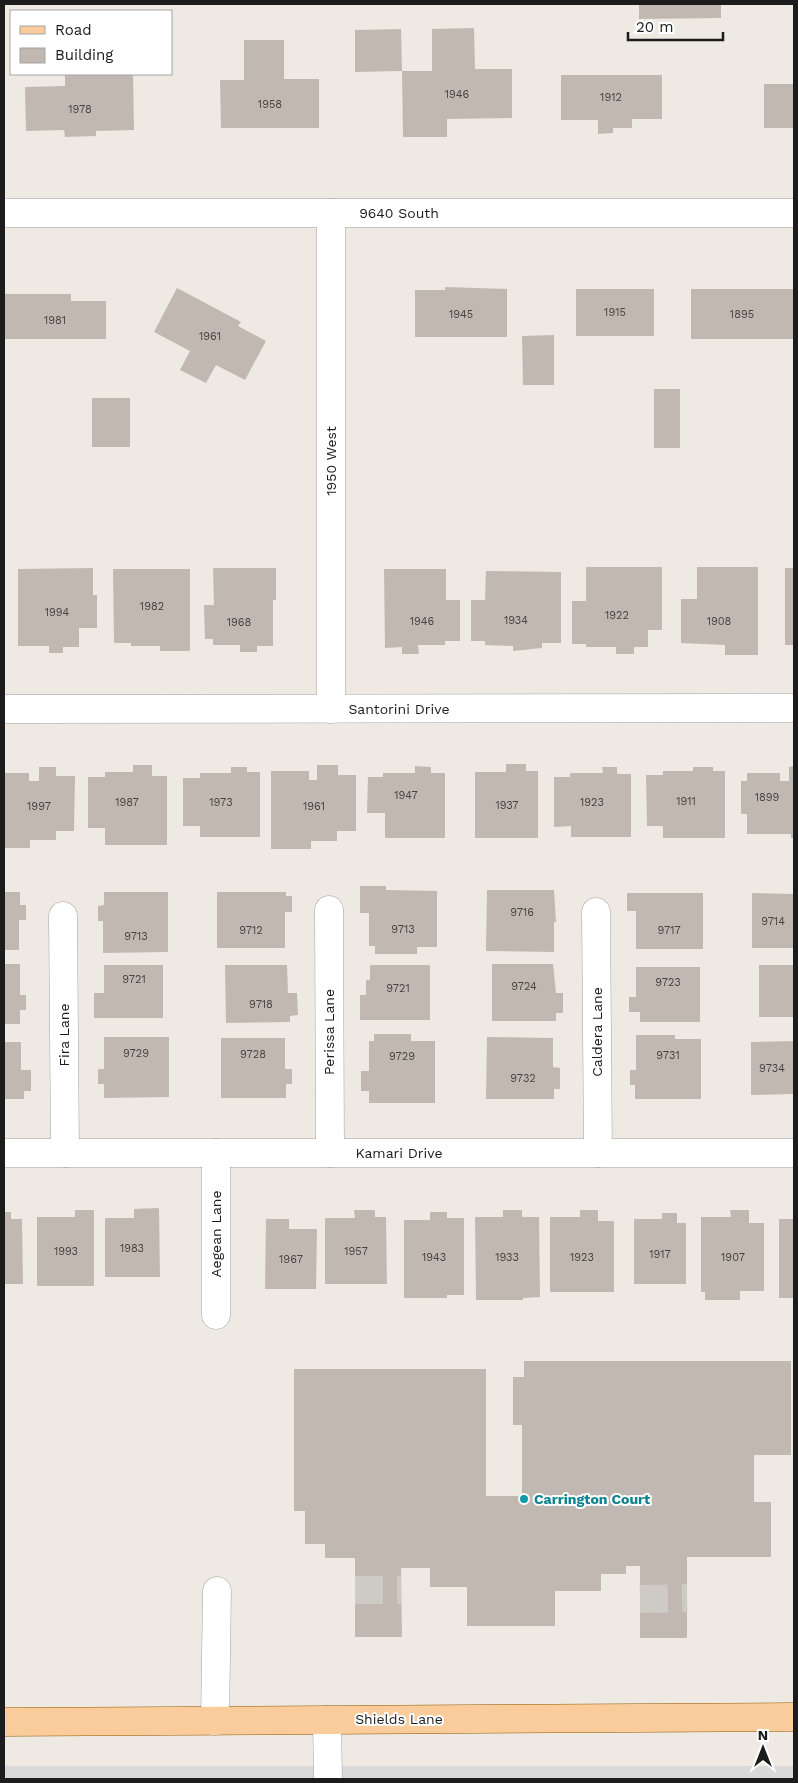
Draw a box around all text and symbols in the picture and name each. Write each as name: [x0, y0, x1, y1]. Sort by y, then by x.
legend: [10, 10, 172, 75]
scale bar: [628, 10, 723, 42]
text: 20 m: [636, 18, 674, 36]
text: Road: [55, 21, 92, 39]
text: Building: [55, 46, 113, 64]
house number: 1946: [445, 88, 470, 101]
house number: 1912: [600, 91, 622, 104]
house number: 1958: [258, 98, 282, 111]
house number: 1978: [68, 103, 92, 116]
street label: 9640 South: [359, 205, 439, 221]
house number: 1915: [604, 306, 626, 319]
house number: 1945: [449, 308, 473, 321]
house number: 1895: [730, 308, 754, 321]
house number: 1981: [44, 314, 66, 327]
house number: 1961: [199, 330, 221, 343]
street label: 1950 West: [323, 426, 339, 496]
house number: 1982: [140, 600, 164, 613]
house number: 1994: [45, 606, 70, 619]
house number: 1922: [605, 609, 629, 622]
house number: 1934: [504, 614, 528, 627]
house number: 1946: [410, 615, 435, 628]
house number: 1908: [707, 615, 732, 628]
house number: 1968: [227, 616, 251, 629]
street label: Santorini Drive: [348, 701, 450, 717]
house number: 1947: [394, 789, 418, 802]
house number: 1899: [755, 791, 780, 804]
house number: 1911: [676, 795, 696, 808]
house number: 1987: [115, 796, 139, 809]
house number: 1973: [209, 796, 233, 809]
house number: 1923: [580, 796, 604, 809]
house number: 1937: [495, 799, 519, 812]
house number: 1997: [27, 800, 51, 813]
house number: 1961: [303, 800, 325, 813]
house number: 9716: [510, 906, 534, 919]
house number: 9714: [761, 915, 785, 928]
house number: 9713: [391, 923, 415, 936]
house number: 9712: [239, 924, 263, 937]
house number: 9717: [657, 924, 681, 937]
house number: 9713: [124, 930, 148, 943]
house number: 9721: [122, 973, 146, 986]
house number: 9723: [655, 976, 681, 989]
house number: 9724: [511, 980, 537, 993]
house number: 9721: [386, 982, 410, 995]
street label: Caldera Lane: [589, 987, 605, 1077]
street label: Perissa Lane: [321, 989, 337, 1075]
house number: 9718: [249, 998, 273, 1011]
street label: Fira Lane: [56, 1003, 72, 1067]
house number: 9729: [123, 1047, 149, 1060]
house number: 9728: [240, 1048, 266, 1061]
house number: 9731: [656, 1049, 680, 1062]
house number: 9729: [389, 1050, 415, 1063]
house number: 9734: [759, 1062, 785, 1075]
house number: 9732: [510, 1072, 536, 1085]
street label: Kamari Drive: [355, 1145, 443, 1161]
street label: Aegean Lane: [208, 1190, 224, 1278]
house number: 1983: [120, 1242, 144, 1255]
house number: 1993: [54, 1245, 78, 1258]
house number: 1957: [344, 1245, 368, 1258]
house number: 1917: [649, 1248, 671, 1261]
house number: 1943: [422, 1251, 446, 1264]
house number: 1933: [495, 1251, 519, 1264]
house number: 1923: [570, 1251, 594, 1264]
house number: 1907: [721, 1251, 745, 1264]
house number: 1967: [279, 1253, 303, 1266]
place label: Carrington Court: [534, 1491, 650, 1507]
marker: Carrington Court: [518, 1493, 530, 1505]
street label: Shields Lane: [355, 1711, 443, 1727]
north arrow: [738, 1723, 788, 1773]
text: N: [758, 1727, 768, 1743]

